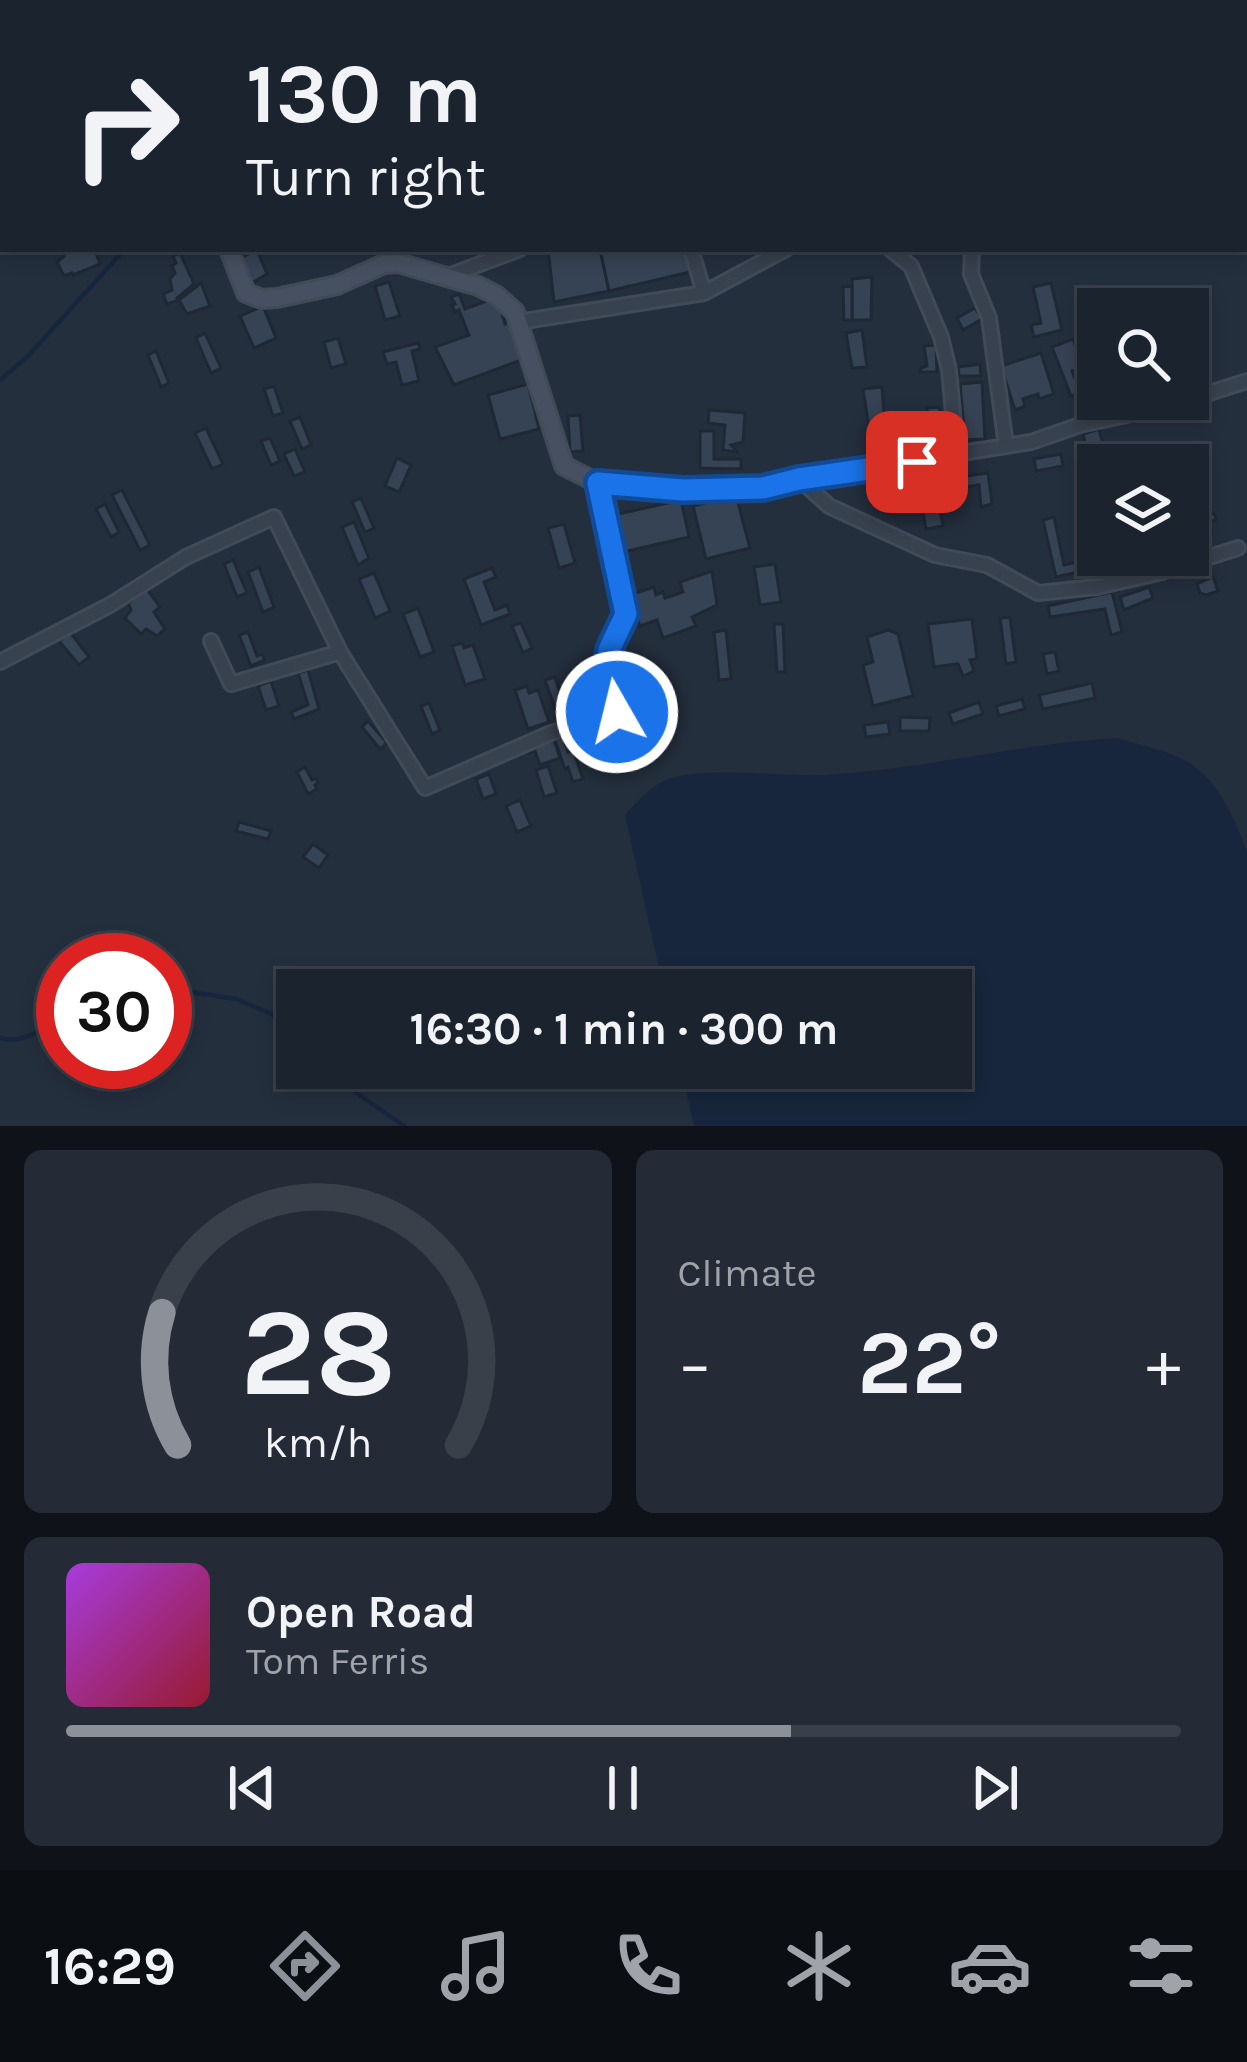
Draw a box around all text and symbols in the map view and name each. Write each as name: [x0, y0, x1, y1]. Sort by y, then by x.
text: 130 m: [246, 45, 482, 143]
icon: right: [48, 48, 204, 204]
text: Turn right: [246, 145, 486, 209]
map controls: [1077, 288, 1209, 576]
button: search: [1077, 288, 1209, 420]
pin: [866, 411, 968, 513]
icon: arrive: [884, 429, 950, 495]
button: layers: [1077, 444, 1209, 576]
position arrow: [554, 649, 680, 775]
speed limit sign: 30: [36, 933, 192, 1089]
text: 16:30 · 1 min · 300 m: [410, 1003, 838, 1055]
text: Climate: [678, 1250, 817, 1296]
text: 28: [240, 1280, 396, 1425]
text: 22°: [857, 1310, 1001, 1416]
text: −: [678, 1325, 712, 1403]
text: +: [1146, 1325, 1181, 1403]
text: km/h: [263, 1417, 372, 1467]
text: Open Road: [246, 1586, 476, 1638]
text: Tom Ferris: [246, 1638, 429, 1684]
icon: previous: [219, 1755, 285, 1821]
icon: pause: [590, 1755, 656, 1821]
icon: next: [962, 1755, 1028, 1821]
icon: directions: [263, 1924, 347, 2008]
icon: music: [434, 1924, 518, 2008]
icon: phone: [606, 1924, 690, 2008]
icon: climate: [777, 1924, 861, 2008]
icon: car: [948, 1924, 1032, 2008]
icon: filters: [1119, 1924, 1203, 2008]
text: 16:29: [44, 1934, 176, 1998]

